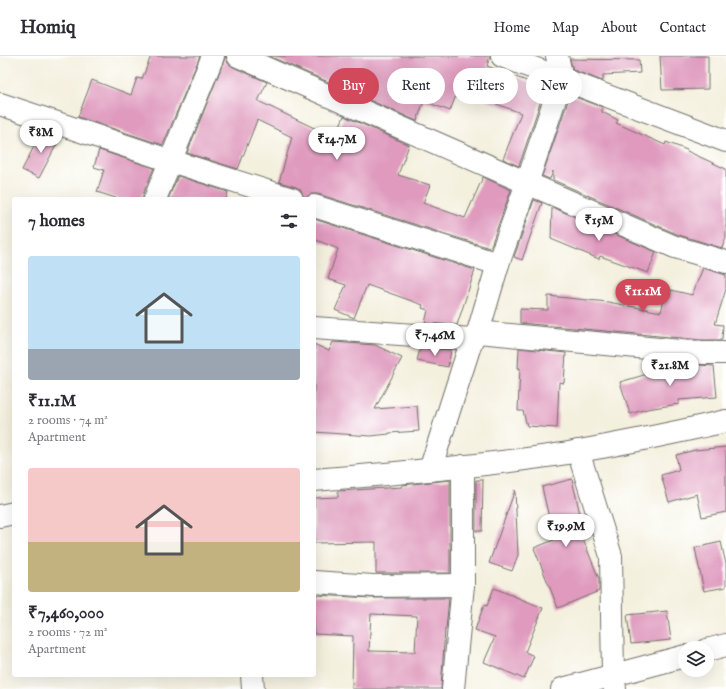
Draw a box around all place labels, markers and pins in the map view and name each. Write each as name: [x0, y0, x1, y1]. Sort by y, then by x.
pin: ₹8M: [22, 120, 60, 154]
pin: ₹14.7M: [304, 127, 370, 161]
pin: ₹15M: [575, 208, 623, 242]
pin: ₹11.1M: [610, 279, 676, 313]
pin: ₹7.46M: [402, 323, 468, 357]
pin: ₹21.8M: [637, 353, 703, 387]
pin: ₹19.9M: [533, 514, 599, 548]

